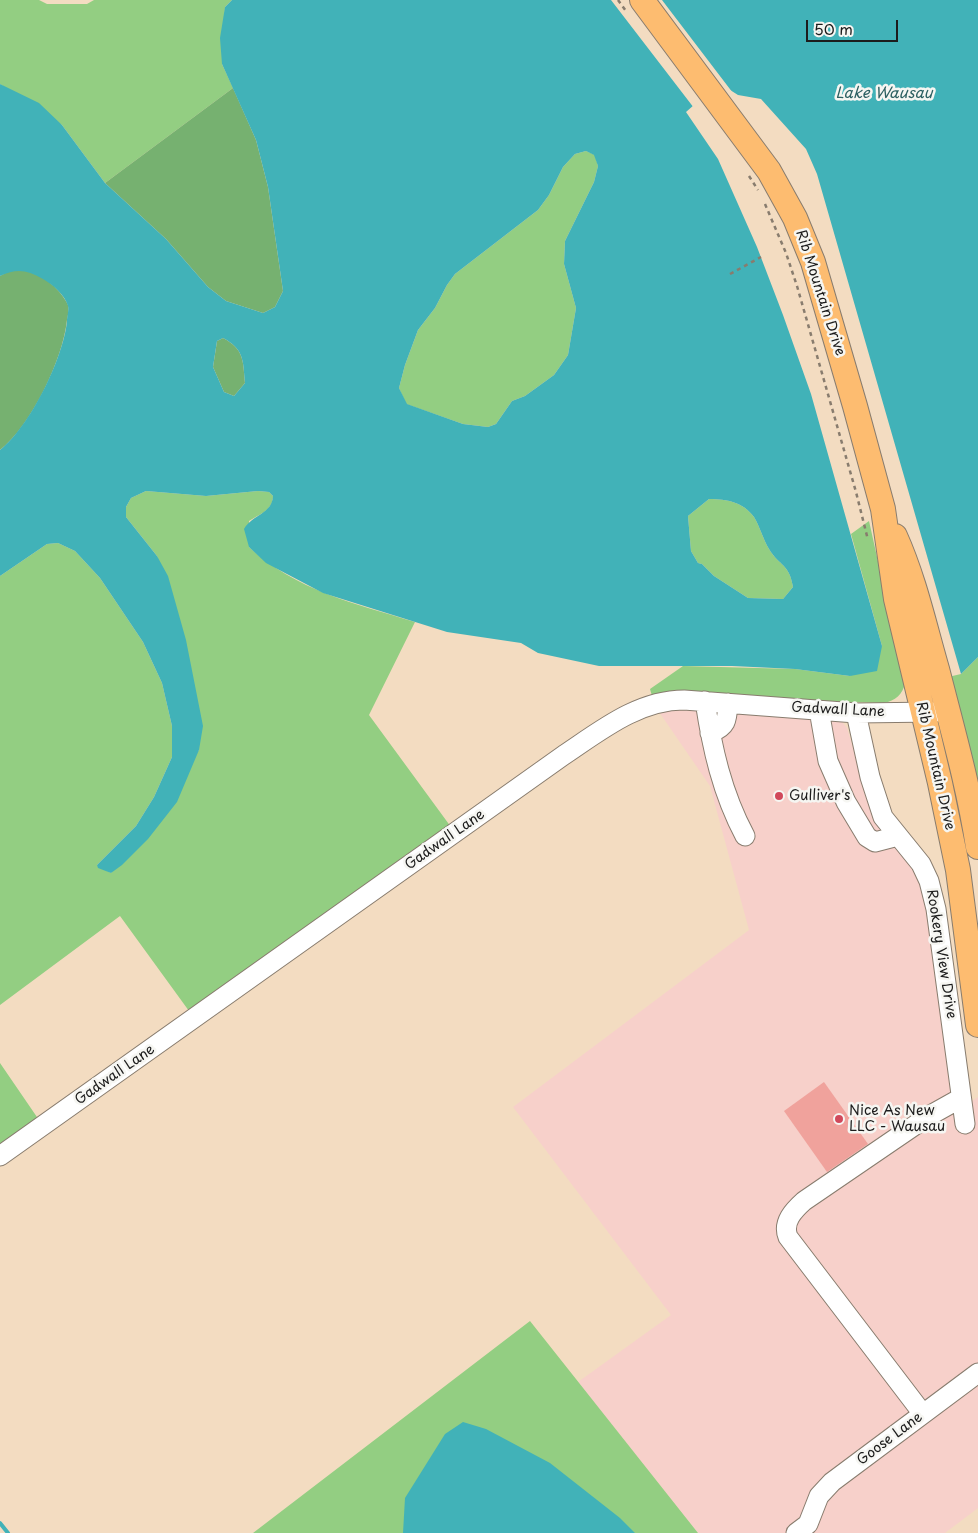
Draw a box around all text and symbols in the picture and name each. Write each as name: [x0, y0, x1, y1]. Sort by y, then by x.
scale bar: [808, 10, 900, 42]
text: 50 m: [814, 17, 853, 40]
water label: Lake Wausau: [835, 85, 933, 103]
street label: Rib Mountain Drive: [792, 228, 848, 358]
street label: Gadwall Lane: [791, 699, 885, 721]
street label: Rib Mountain Drive: [912, 700, 958, 832]
place label: Gulliver's: [789, 788, 850, 804]
marker: Gulliver's: [773, 790, 785, 802]
street label: Gadwall Lane: [402, 806, 488, 874]
street label: Rookery View Drive: [922, 888, 960, 1020]
street label: Gadwall Lane: [72, 1041, 158, 1109]
place label: Nice As New LLC - Wausau: [849, 1103, 945, 1136]
marker: Nice As New LLC - Wausau: [833, 1113, 845, 1125]
street label: Goose Lane: [854, 1409, 926, 1469]

